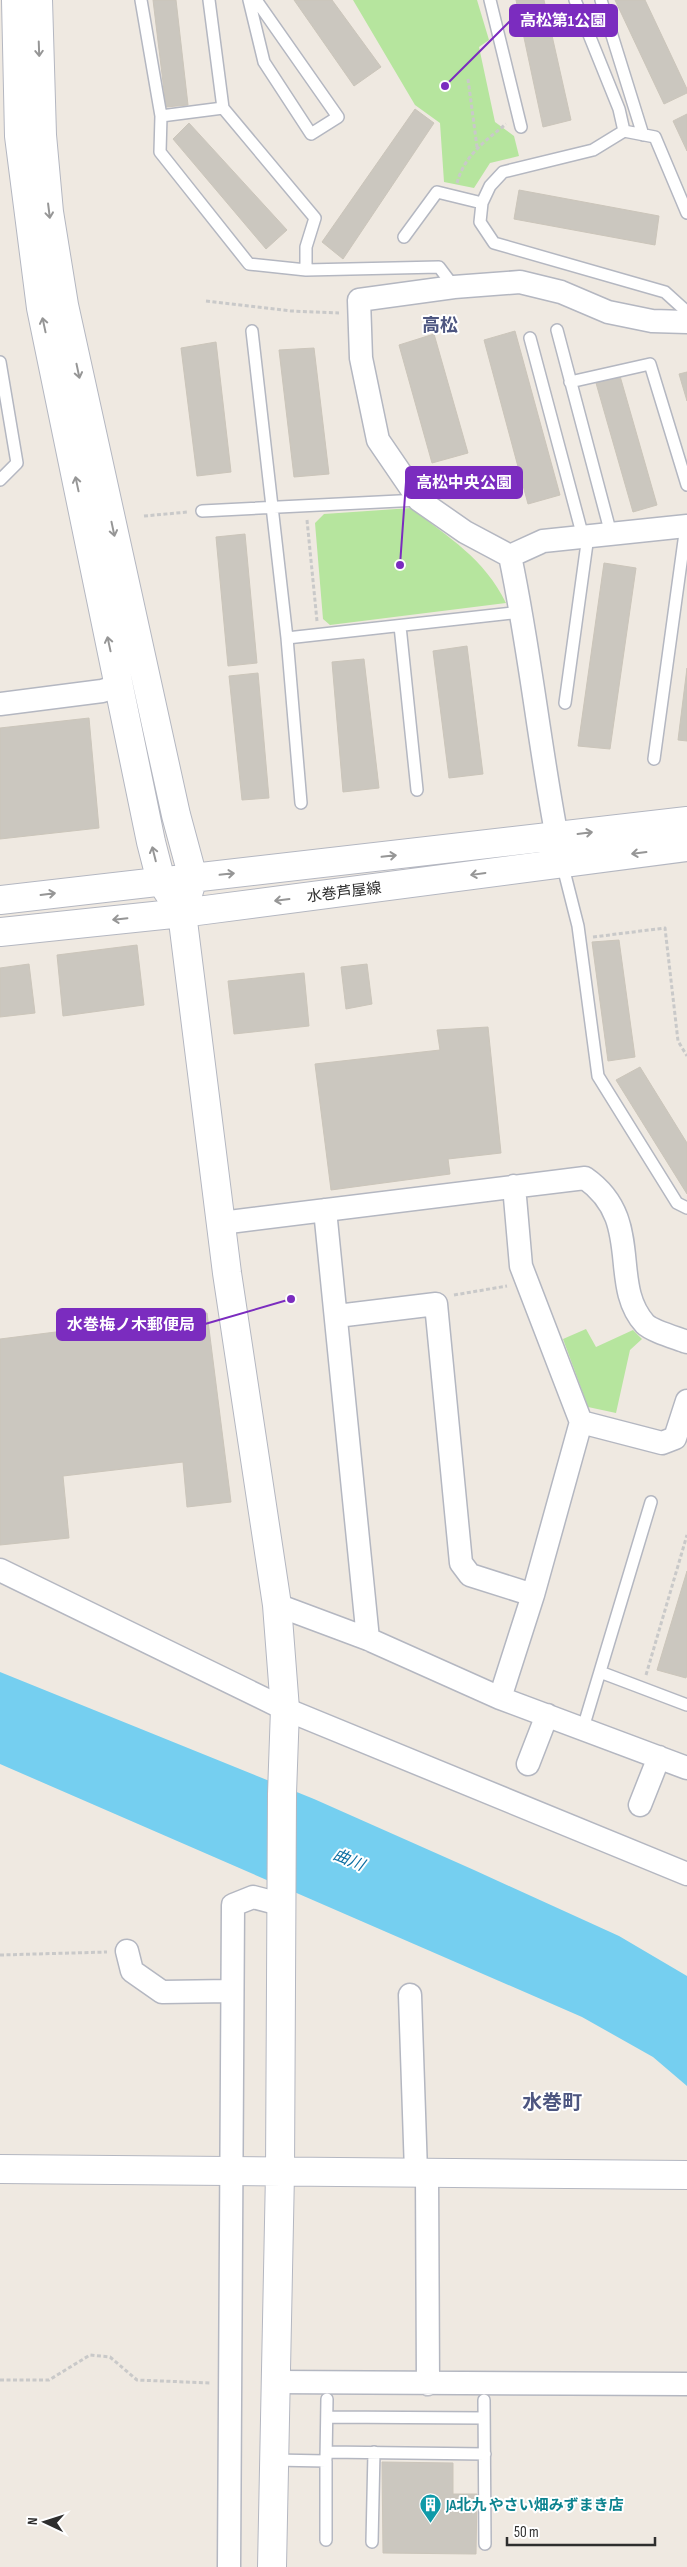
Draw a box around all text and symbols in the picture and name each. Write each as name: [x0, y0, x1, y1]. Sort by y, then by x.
callout: 高松第1公園: [510, 5, 617, 36]
text: 高松第1公園: [520, 12, 606, 31]
one-way arrow: [34, 40, 44, 56]
one-way arrow: [44, 203, 54, 219]
district label: 高松: [422, 315, 458, 336]
one-way arrow: [39, 318, 48, 334]
one-way arrow: [74, 362, 83, 378]
callout: 高松中央公園: [406, 467, 522, 498]
text: 高松中央公園: [416, 474, 512, 493]
one-way arrow: [71, 477, 81, 493]
one-way arrow: [109, 521, 118, 537]
one-way arrow: [104, 636, 113, 652]
one-way arrow: [577, 828, 593, 838]
one-way arrow: [149, 846, 159, 862]
one-way arrow: [631, 848, 647, 858]
one-way arrow: [380, 851, 396, 861]
one-way arrow: [219, 869, 235, 879]
one-way arrow: [470, 869, 486, 879]
street label: 水巻芦屋線: [306, 878, 382, 906]
one-way arrow: [40, 889, 56, 899]
one-way arrow: [274, 895, 290, 905]
one-way arrow: [113, 914, 129, 924]
callout: 水巻梅ノ木郵便局: [57, 1309, 205, 1340]
text: 水巻梅ノ木郵便局: [67, 1316, 195, 1335]
water label: 曲川: [330, 1845, 369, 1876]
district label: 水巻町: [522, 2091, 582, 2115]
building icon: JA北九 やさい畑みずまき店: [418, 2493, 442, 2524]
place label: JA北九 やさい畑みずまき店: [445, 2496, 624, 2515]
north arrow: [20, 2497, 70, 2547]
scale bar: [507, 2514, 654, 2546]
text: N: [24, 2517, 41, 2525]
text: 50 m: [514, 2523, 539, 2542]

